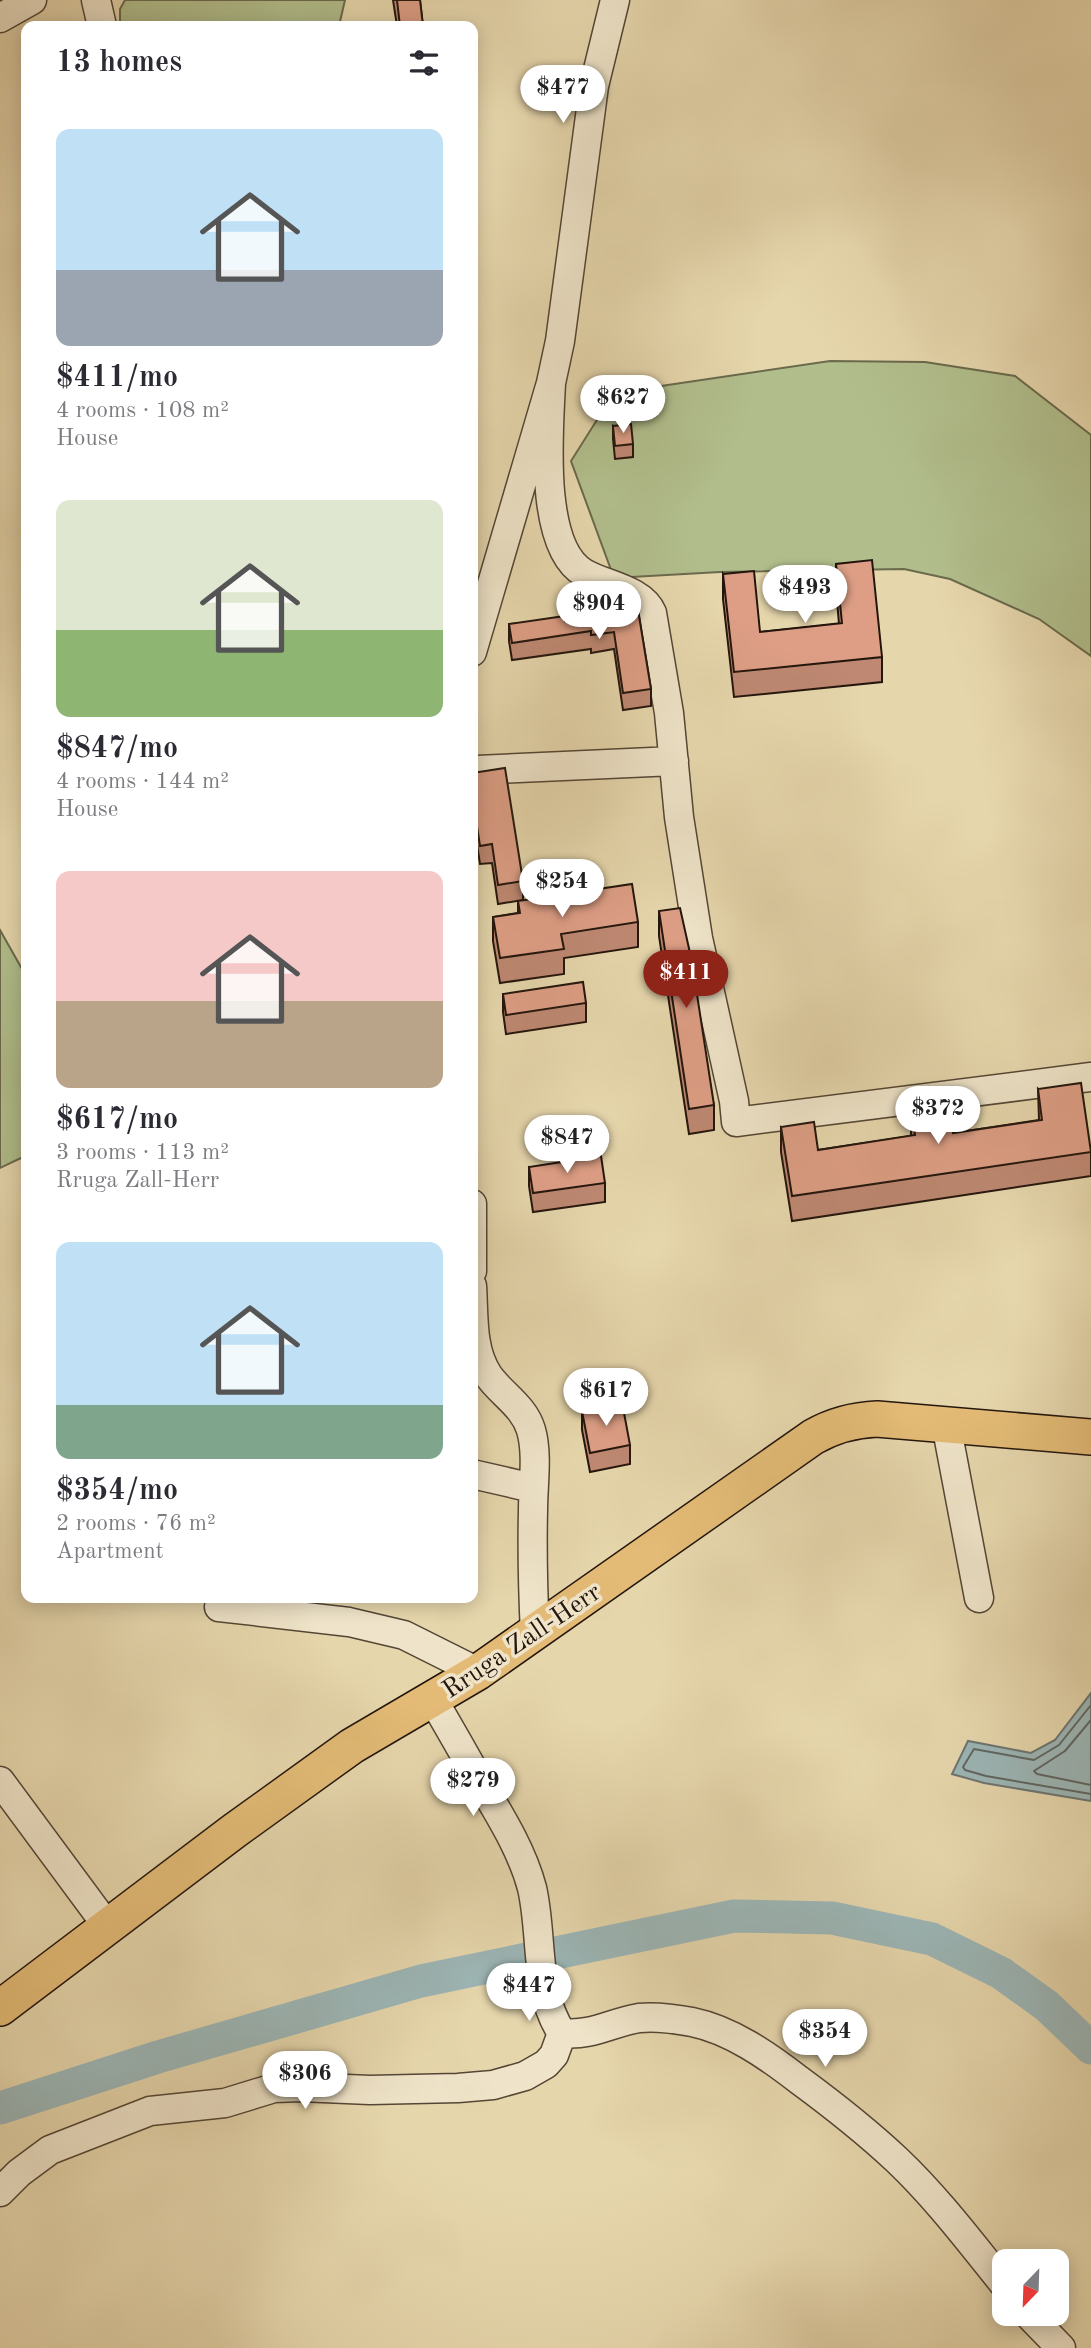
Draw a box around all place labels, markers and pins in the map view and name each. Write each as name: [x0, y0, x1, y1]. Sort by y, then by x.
pin: $477: [522, 66, 604, 125]
pin: $627: [582, 376, 664, 435]
pin: $493: [764, 566, 846, 625]
pin: $904: [558, 582, 640, 641]
pin: $254: [521, 860, 603, 919]
pin: $411: [645, 950, 727, 1010]
pin: $372: [897, 1086, 979, 1146]
pin: $847: [526, 1116, 608, 1175]
pin: $617: [565, 1368, 647, 1428]
pin: $279: [432, 1758, 514, 1818]
pin: $447: [488, 1964, 570, 2023]
pin: $354: [784, 2010, 866, 2069]
pin: $306: [264, 2052, 346, 2111]

